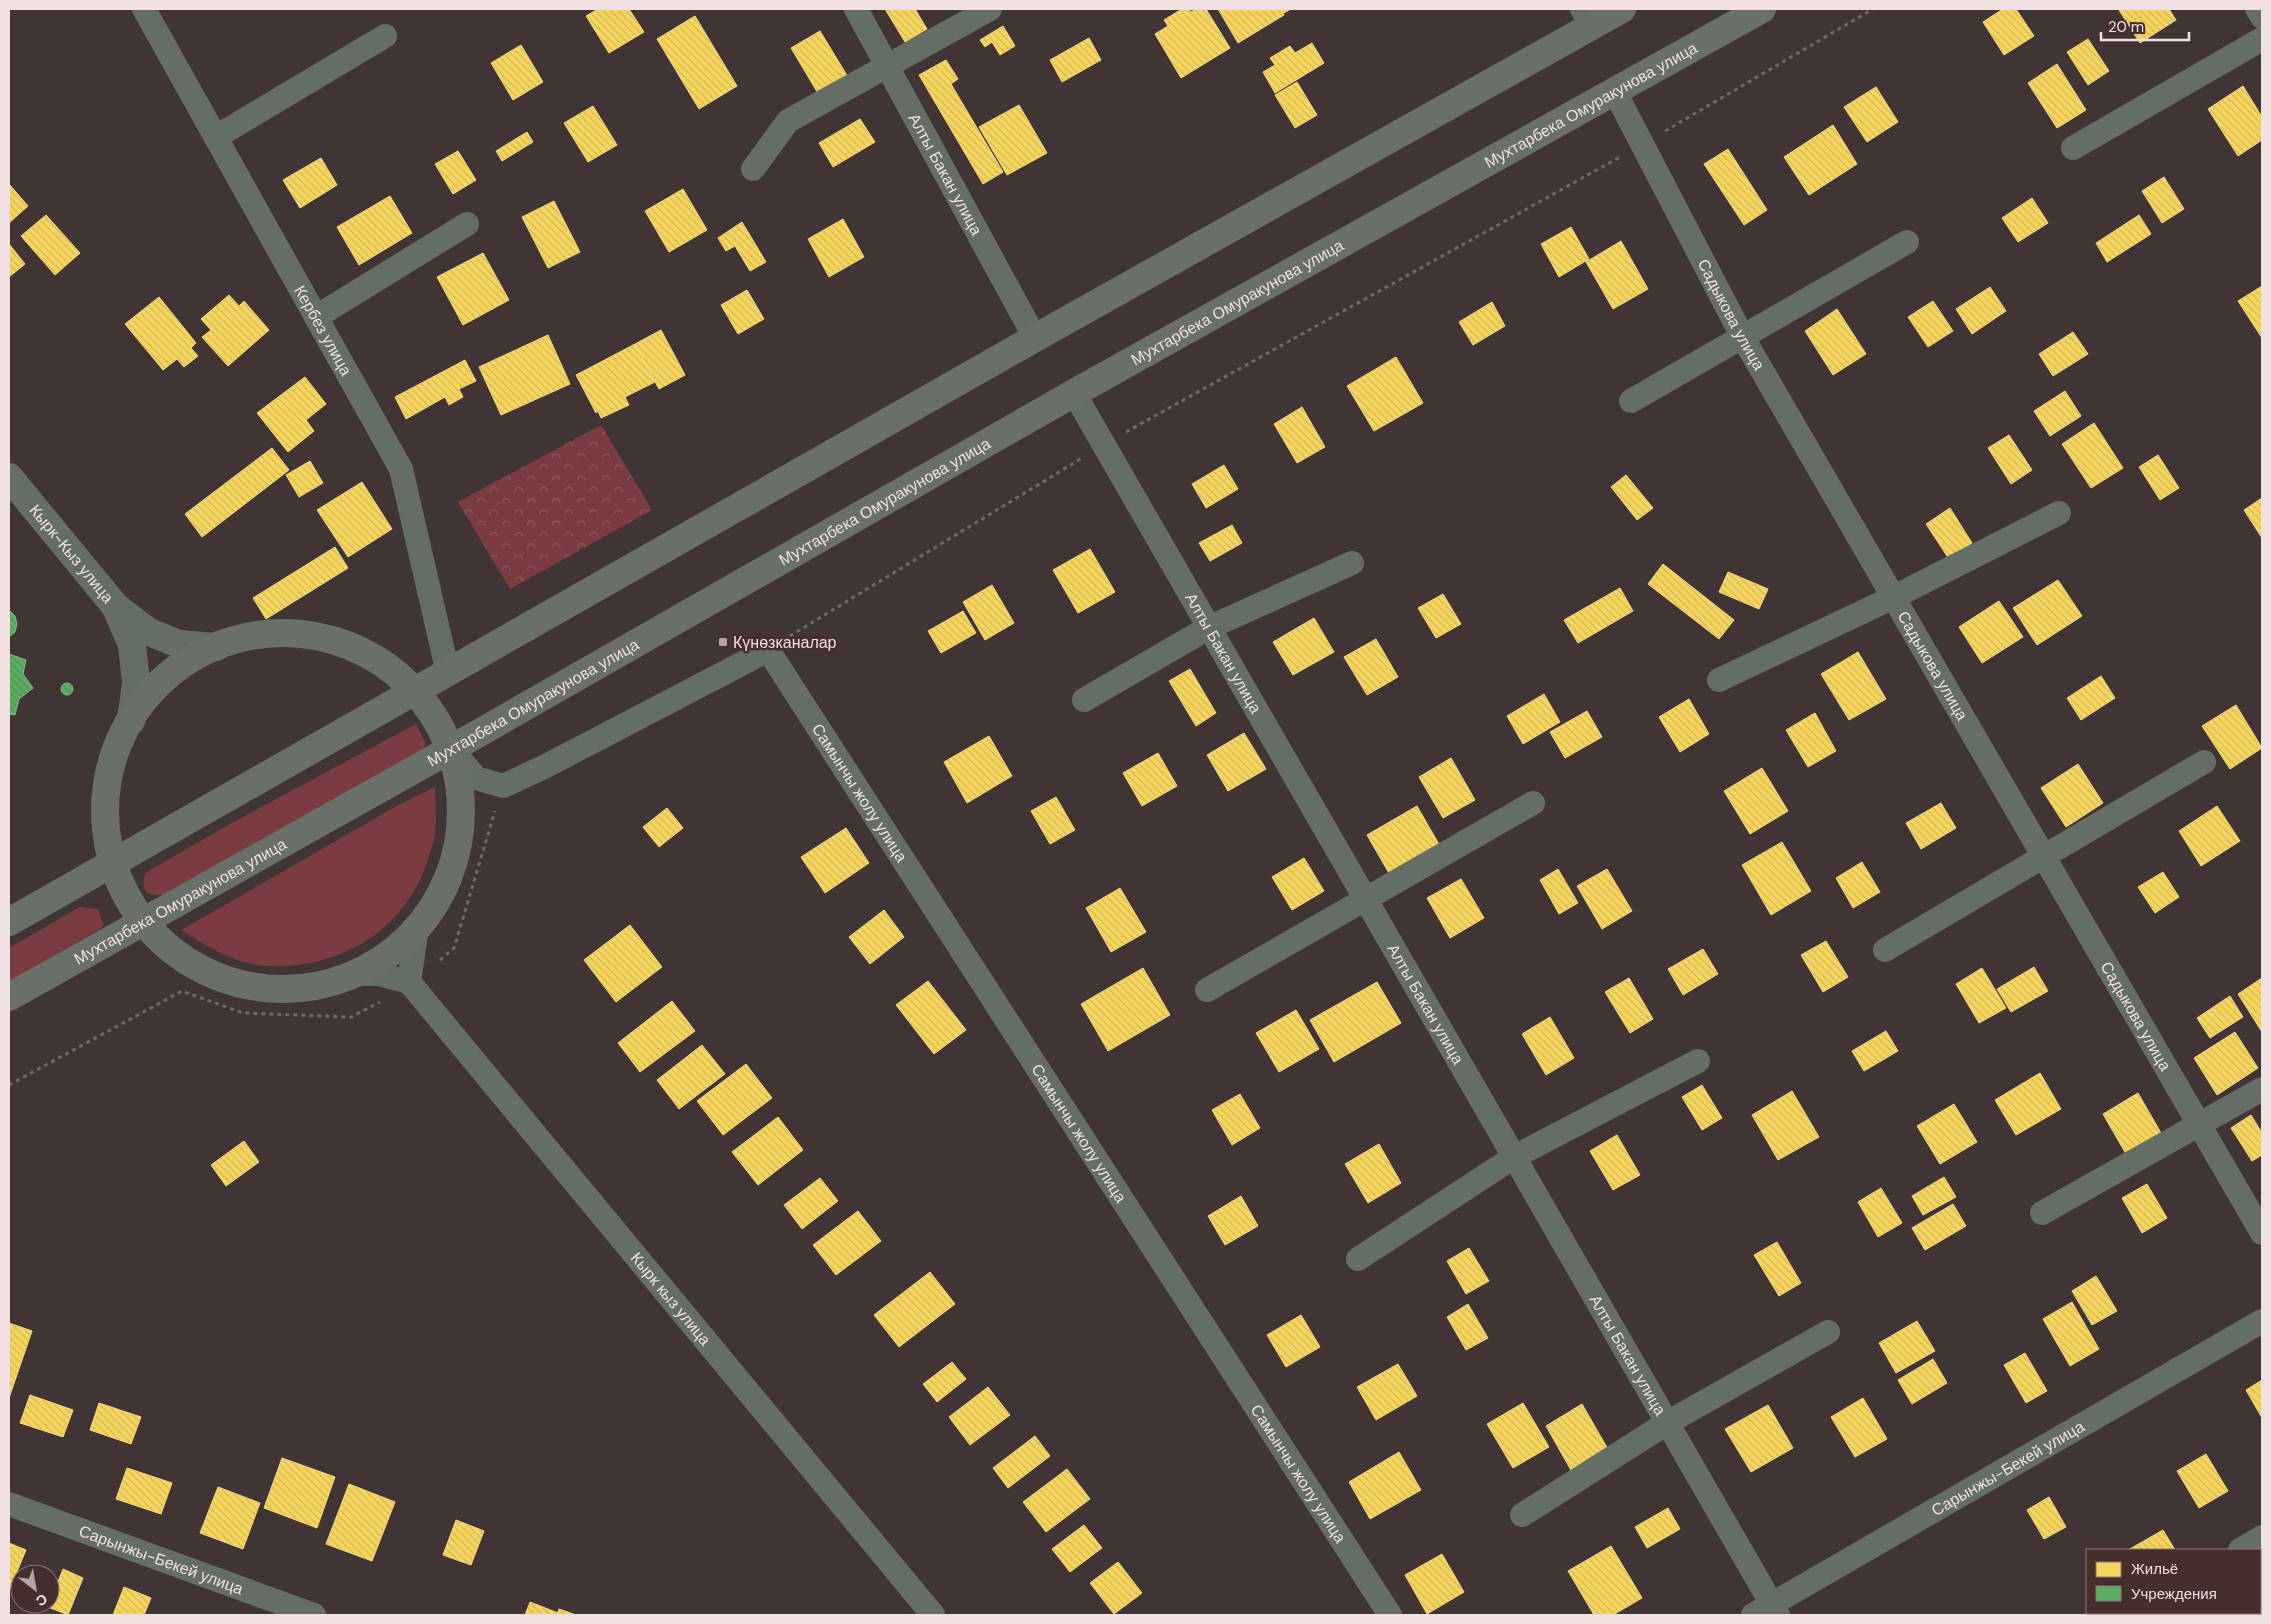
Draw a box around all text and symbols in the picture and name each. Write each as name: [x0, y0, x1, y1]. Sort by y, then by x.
scale bar: [2101, 10, 2188, 42]
text: 20 m: [2108, 17, 2144, 37]
street label: Мухтарбека Омуракунова улица: [1481, 37, 1701, 172]
street label: Алты Бакан улица: [904, 109, 988, 239]
street label: Мухтарбека Омуракунова улица: [1127, 234, 1347, 370]
street label: Садыкова улица: [1693, 255, 1770, 374]
street label: Кербез улица: [290, 281, 357, 379]
street label: Мухтарбека Омуракунова улица: [775, 433, 994, 570]
street label: Кырк-Кыз улица: [25, 500, 119, 607]
street label: Алты Бакан улица: [1181, 589, 1267, 717]
street label: Садыкова улица: [1893, 607, 1973, 724]
place label: Күнөзканалар: [733, 632, 837, 653]
street label: Мухтарбека Омуракунова улица: [423, 633, 642, 771]
marker: Күнөзканалар: [717, 636, 729, 648]
street label: Самынчы жолу улица: [807, 719, 912, 866]
street label: Мухтарбека Омуракунова улица: [70, 833, 290, 969]
street label: Алты Бакан улица: [1383, 940, 1469, 1068]
street label: Садыкова улица: [2096, 957, 2176, 1075]
street label: Самынчы жолу улица: [1027, 1060, 1132, 1206]
street label: Кырк кыз улица: [626, 1248, 716, 1350]
street label: Алты Бакан улица: [1585, 1291, 1671, 1419]
street label: Самынчы жолу улица: [1246, 1400, 1351, 1547]
street label: Сарынжы-Бекей улица: [1927, 1415, 2088, 1520]
street label: Сарынжы-Бекей улица: [76, 1520, 246, 1599]
legend: [2086, 1549, 2261, 1614]
text: Жильё: [2131, 1559, 2178, 1579]
north arrow: [10, 1564, 60, 1614]
text: Учреждения: [2131, 1584, 2217, 1604]
text: С: [33, 1590, 51, 1610]

